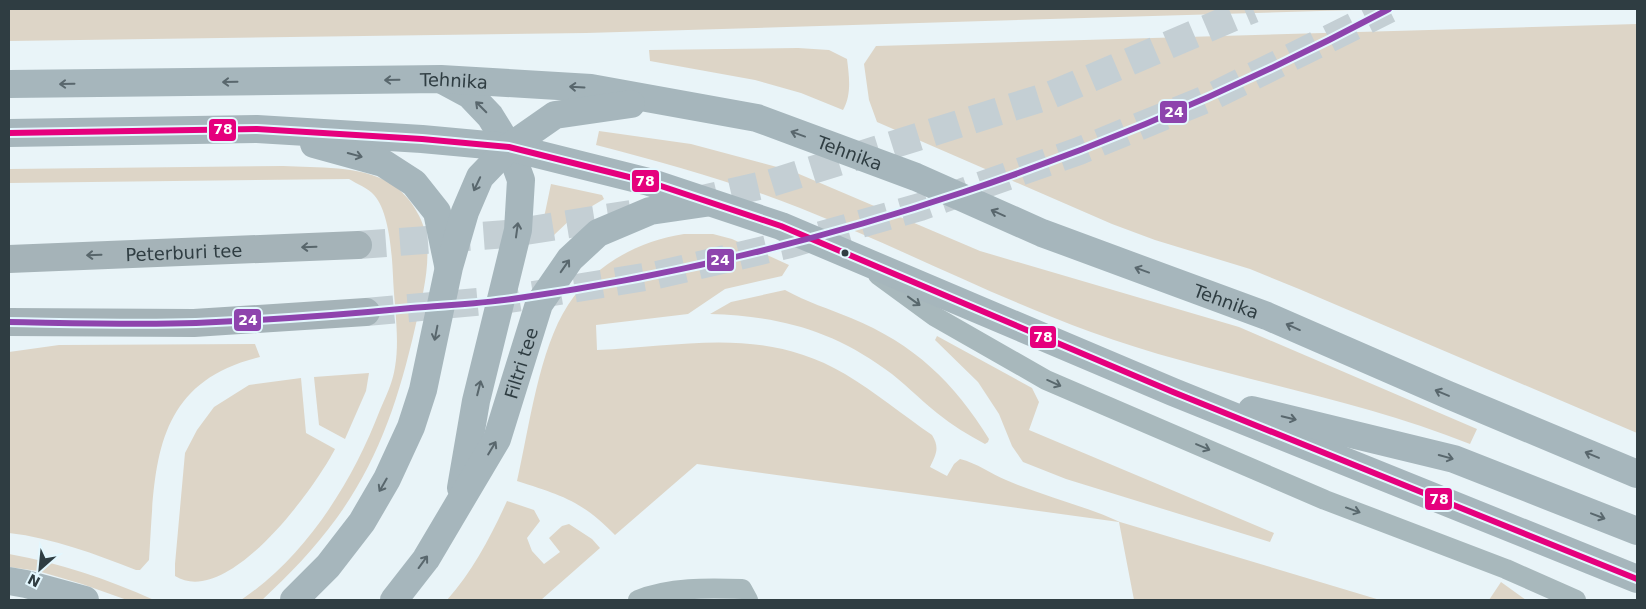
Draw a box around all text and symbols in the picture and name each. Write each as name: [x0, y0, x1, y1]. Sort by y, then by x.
street label: Tehnika: [419, 68, 489, 92]
one-way arrow: [384, 75, 400, 85]
one-way arrow: [222, 77, 238, 87]
one-way arrow: [59, 79, 75, 88]
one-way arrow: [570, 83, 586, 92]
line badge: 24: [1159, 100, 1188, 124]
one-way arrow: [475, 101, 488, 113]
text: 24: [1164, 104, 1184, 120]
line badge: 78: [208, 118, 237, 142]
text: 78: [213, 121, 233, 137]
one-way arrow: [791, 129, 807, 138]
street label: Tehnika: [813, 130, 885, 174]
one-way arrow: [346, 151, 362, 160]
line badge: 78: [631, 169, 660, 193]
text: 78: [635, 173, 655, 189]
one-way arrow: [472, 176, 482, 191]
one-way arrow: [991, 208, 1006, 218]
one-way arrow: [513, 222, 523, 238]
street label: Peterburi tee: [125, 239, 243, 265]
one-way arrow: [301, 242, 318, 252]
line badge: 24: [706, 248, 735, 272]
unlabelled marker: [840, 248, 850, 258]
one-way arrow: [87, 251, 103, 260]
text: 24: [710, 252, 730, 268]
one-way arrow: [560, 259, 570, 273]
one-way arrow: [1134, 265, 1150, 274]
street label: Tehnika: [1190, 279, 1262, 323]
one-way arrow: [907, 296, 921, 306]
line badge: 24: [233, 308, 262, 332]
text: 24: [238, 312, 258, 328]
one-way arrow: [1286, 322, 1301, 332]
one-way arrow: [431, 324, 441, 340]
street label: Filtri tee: [500, 325, 542, 401]
line badge: 78: [1029, 325, 1057, 349]
text: 78: [1033, 329, 1053, 345]
one-way arrow: [1046, 379, 1061, 389]
one-way arrow: [475, 380, 484, 396]
one-way arrow: [1435, 387, 1450, 397]
one-way arrow: [1280, 414, 1296, 423]
one-way arrow: [487, 441, 497, 455]
one-way arrow: [1195, 443, 1210, 453]
one-way arrow: [1585, 450, 1600, 460]
one-way arrow: [1438, 453, 1454, 463]
one-way arrow: [378, 478, 388, 492]
line badge: 78: [1424, 487, 1453, 511]
text: 78: [1429, 491, 1449, 507]
one-way arrow: [1345, 506, 1360, 515]
one-way arrow: [1590, 512, 1605, 521]
north arrow: [15, 544, 65, 594]
one-way arrow: [418, 556, 429, 569]
text: N: [25, 571, 43, 590]

